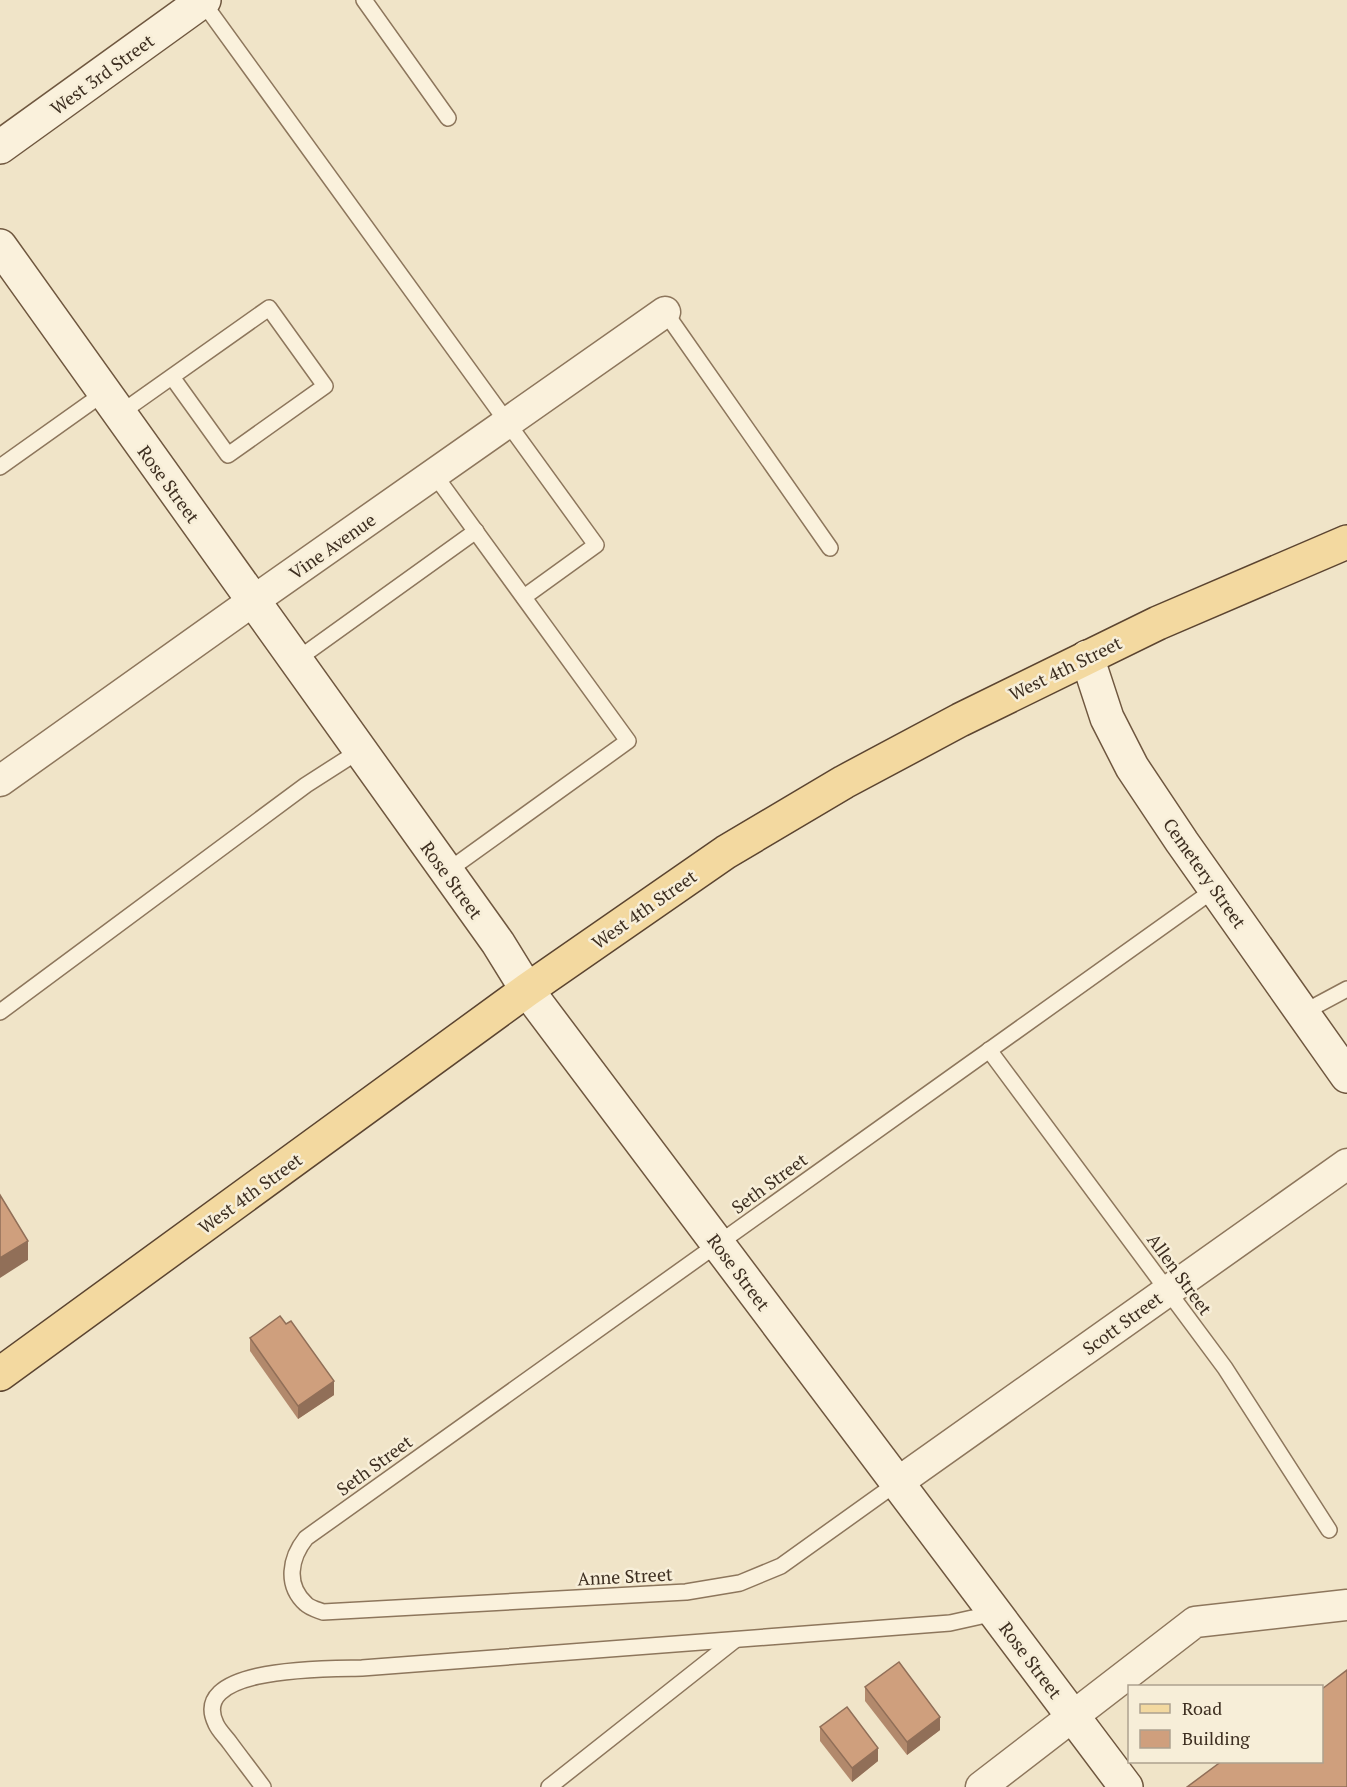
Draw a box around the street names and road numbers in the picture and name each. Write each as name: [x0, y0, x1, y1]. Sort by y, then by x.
street label: West 3rd Street: [45, 28, 159, 120]
street label: Rose Street: [133, 440, 205, 528]
street label: Vine Avenue: [284, 507, 380, 585]
street label: West 4th Street: [1005, 630, 1126, 706]
street label: Cemetery Street: [1158, 813, 1252, 933]
street label: Rose Street: [416, 836, 488, 924]
street label: West 4th Street: [587, 864, 701, 954]
street label: West 4th Street: [193, 1147, 307, 1239]
street label: Seth Street: [726, 1147, 812, 1219]
street label: Allen Street: [1142, 1228, 1218, 1320]
street label: Rose Street: [702, 1229, 776, 1316]
street label: Scott Street: [1077, 1286, 1167, 1360]
street label: Seth Street: [331, 1429, 417, 1501]
street label: Anne Street: [577, 1562, 673, 1590]
street label: Rose Street: [994, 1617, 1068, 1704]

